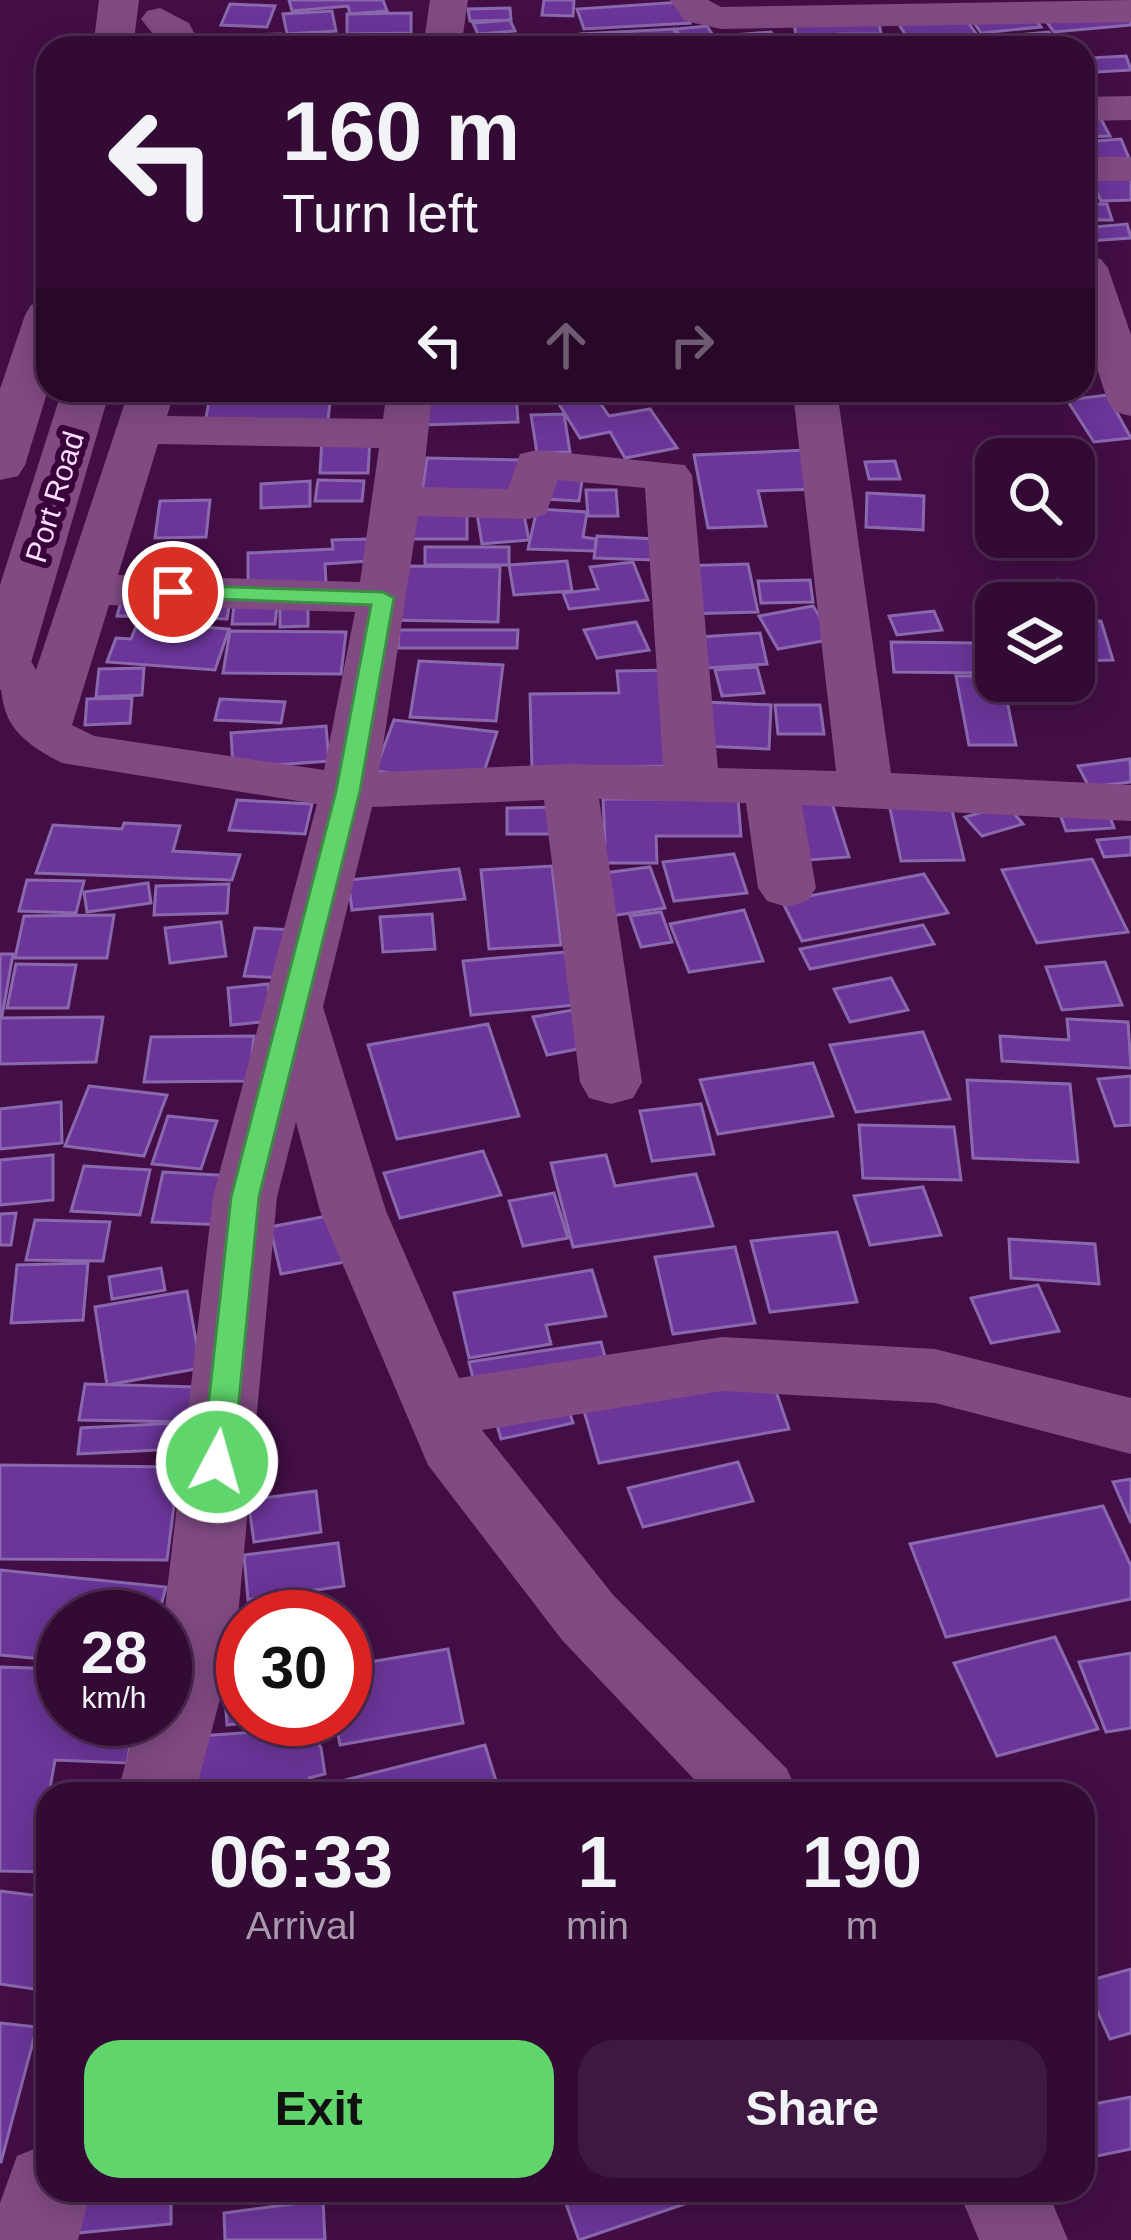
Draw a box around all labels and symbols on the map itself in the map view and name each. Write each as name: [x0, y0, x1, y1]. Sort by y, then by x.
street label: Port Road: [19, 427, 90, 566]
pin: [122, 541, 224, 643]
position arrow: [154, 1399, 280, 1525]
speed limit sign: 30: [216, 1590, 372, 1746]

